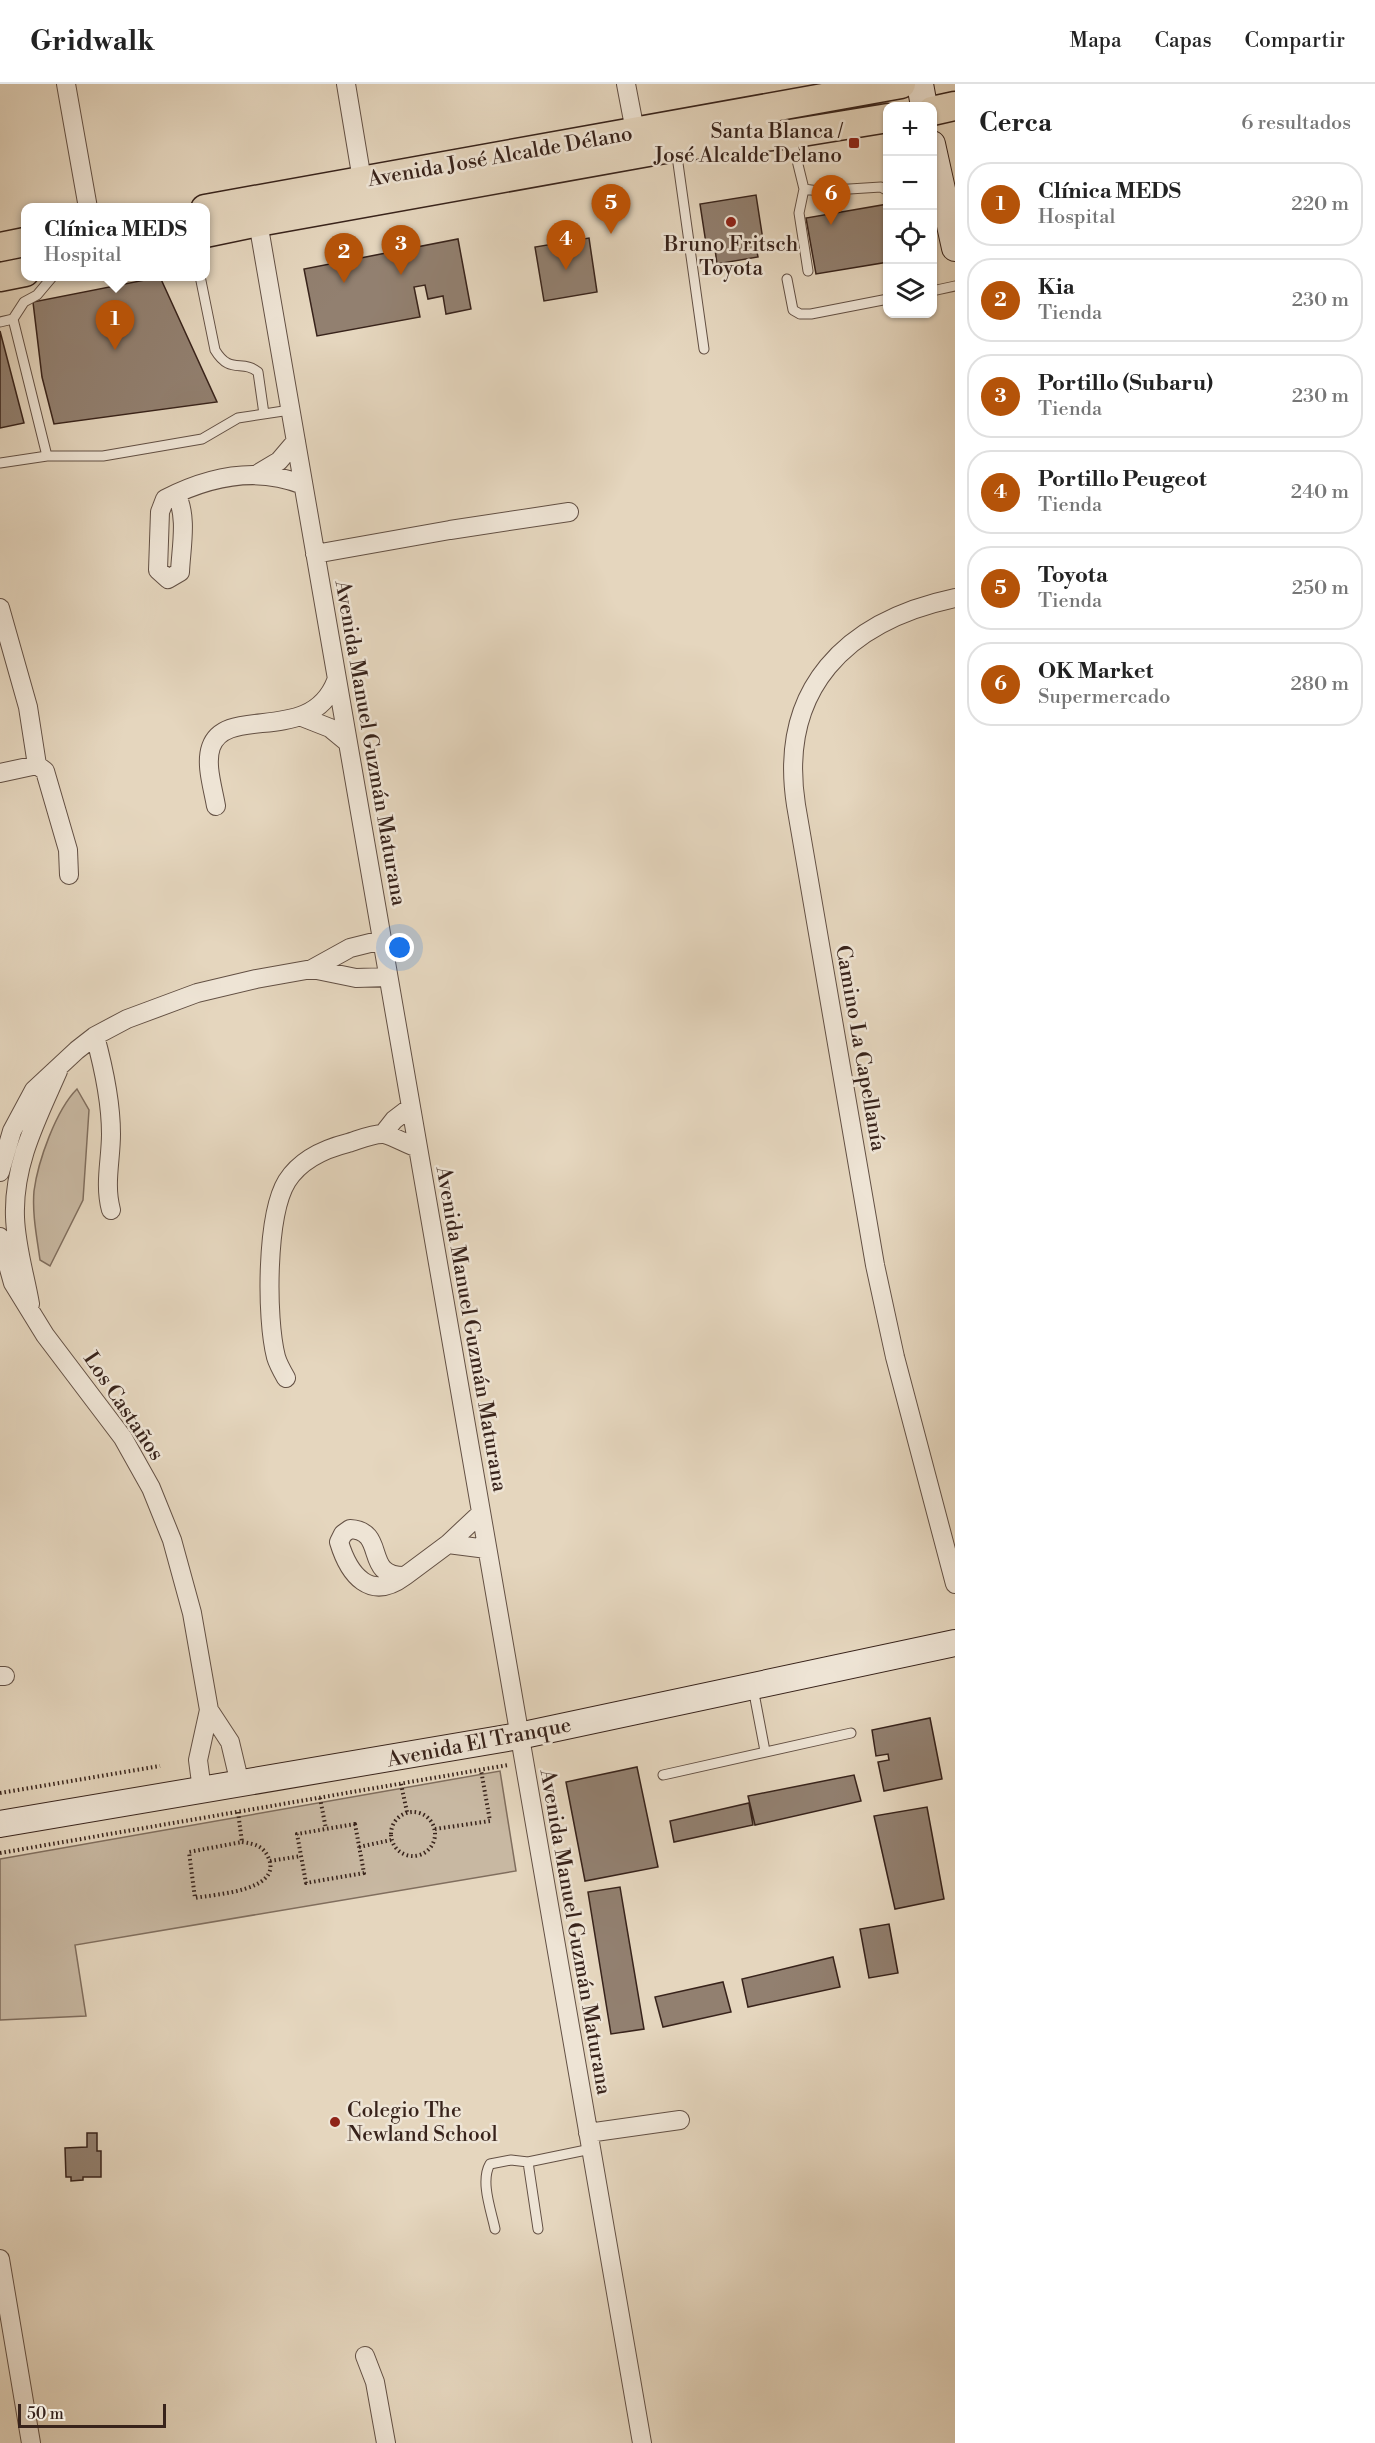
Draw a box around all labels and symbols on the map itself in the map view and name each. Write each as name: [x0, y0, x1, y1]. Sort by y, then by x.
place label: Santa Blanca / José Alcalde Delano: [653, 119, 844, 169]
street label: Avenida José Alcalde Délano: [365, 121, 635, 193]
marker: Santa Blanca / José Alcalde Delano: [847, 136, 861, 150]
pin: 6: [812, 176, 850, 225]
pin: 5: [592, 184, 630, 234]
marker: Bruno Fritsch Toyota: [724, 215, 738, 229]
pin: 4: [546, 220, 586, 270]
pin: 3: [382, 226, 420, 275]
place label: Bruno Fritsch Toyota: [663, 232, 799, 282]
pin: 2: [324, 234, 364, 283]
pin: 1: [96, 300, 134, 350]
street label: Avenida Manuel Guzmán Maturana: [328, 577, 412, 908]
your location: [385, 933, 414, 962]
street label: Camino La Capellanía: [829, 943, 891, 1154]
street label: Avenida Manuel Guzmán Maturana: [429, 1163, 513, 1494]
street label: Los Castaños: [77, 1347, 169, 1466]
street label: Avenida El Tranque: [384, 1712, 573, 1774]
street label: Avenida Manuel Guzmán Maturana: [533, 1766, 617, 2097]
place label: Colegio The Newland School: [347, 2098, 498, 2148]
marker: Colegio The Newland School: [328, 2115, 342, 2129]
scale bar: [18, 2401, 166, 2428]

